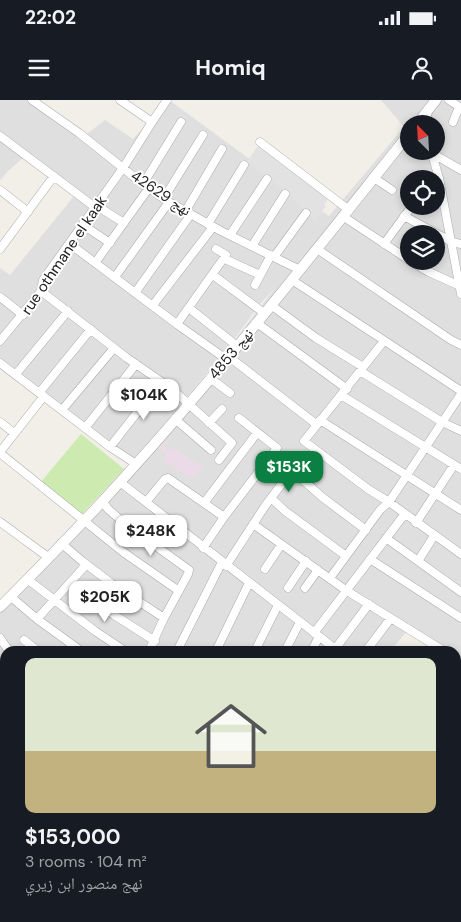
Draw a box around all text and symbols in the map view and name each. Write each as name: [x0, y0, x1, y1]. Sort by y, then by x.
text: 22:02: [25, 5, 76, 30]
text: Homiq: [195, 53, 266, 82]
icon: menu: [25, 54, 53, 82]
icon: person: [408, 54, 436, 82]
north arrow: [400, 115, 445, 160]
map controls: [400, 115, 445, 270]
street label: نهج 42629: [127, 166, 195, 220]
button: locate: [400, 170, 445, 215]
street label: rue othmane el kaak: [17, 191, 112, 318]
button: layers: [400, 225, 445, 270]
street label: نهج 4853: [204, 325, 258, 383]
pin: $104K: [109, 378, 179, 421]
text: $104K: [120, 384, 168, 405]
pin: $153K: [254, 450, 324, 493]
text: $153K: [266, 456, 312, 477]
pin: $248K: [116, 514, 186, 557]
text: $248K: [126, 520, 176, 541]
pin: $205K: [70, 580, 140, 623]
text: $205K: [80, 586, 130, 607]
icon: home: [186, 691, 276, 781]
text: $153,000: [25, 823, 121, 851]
text: 3 rooms · 104 m²: [25, 851, 147, 872]
text: نهج منصور ابن زيري: [25, 873, 143, 894]

